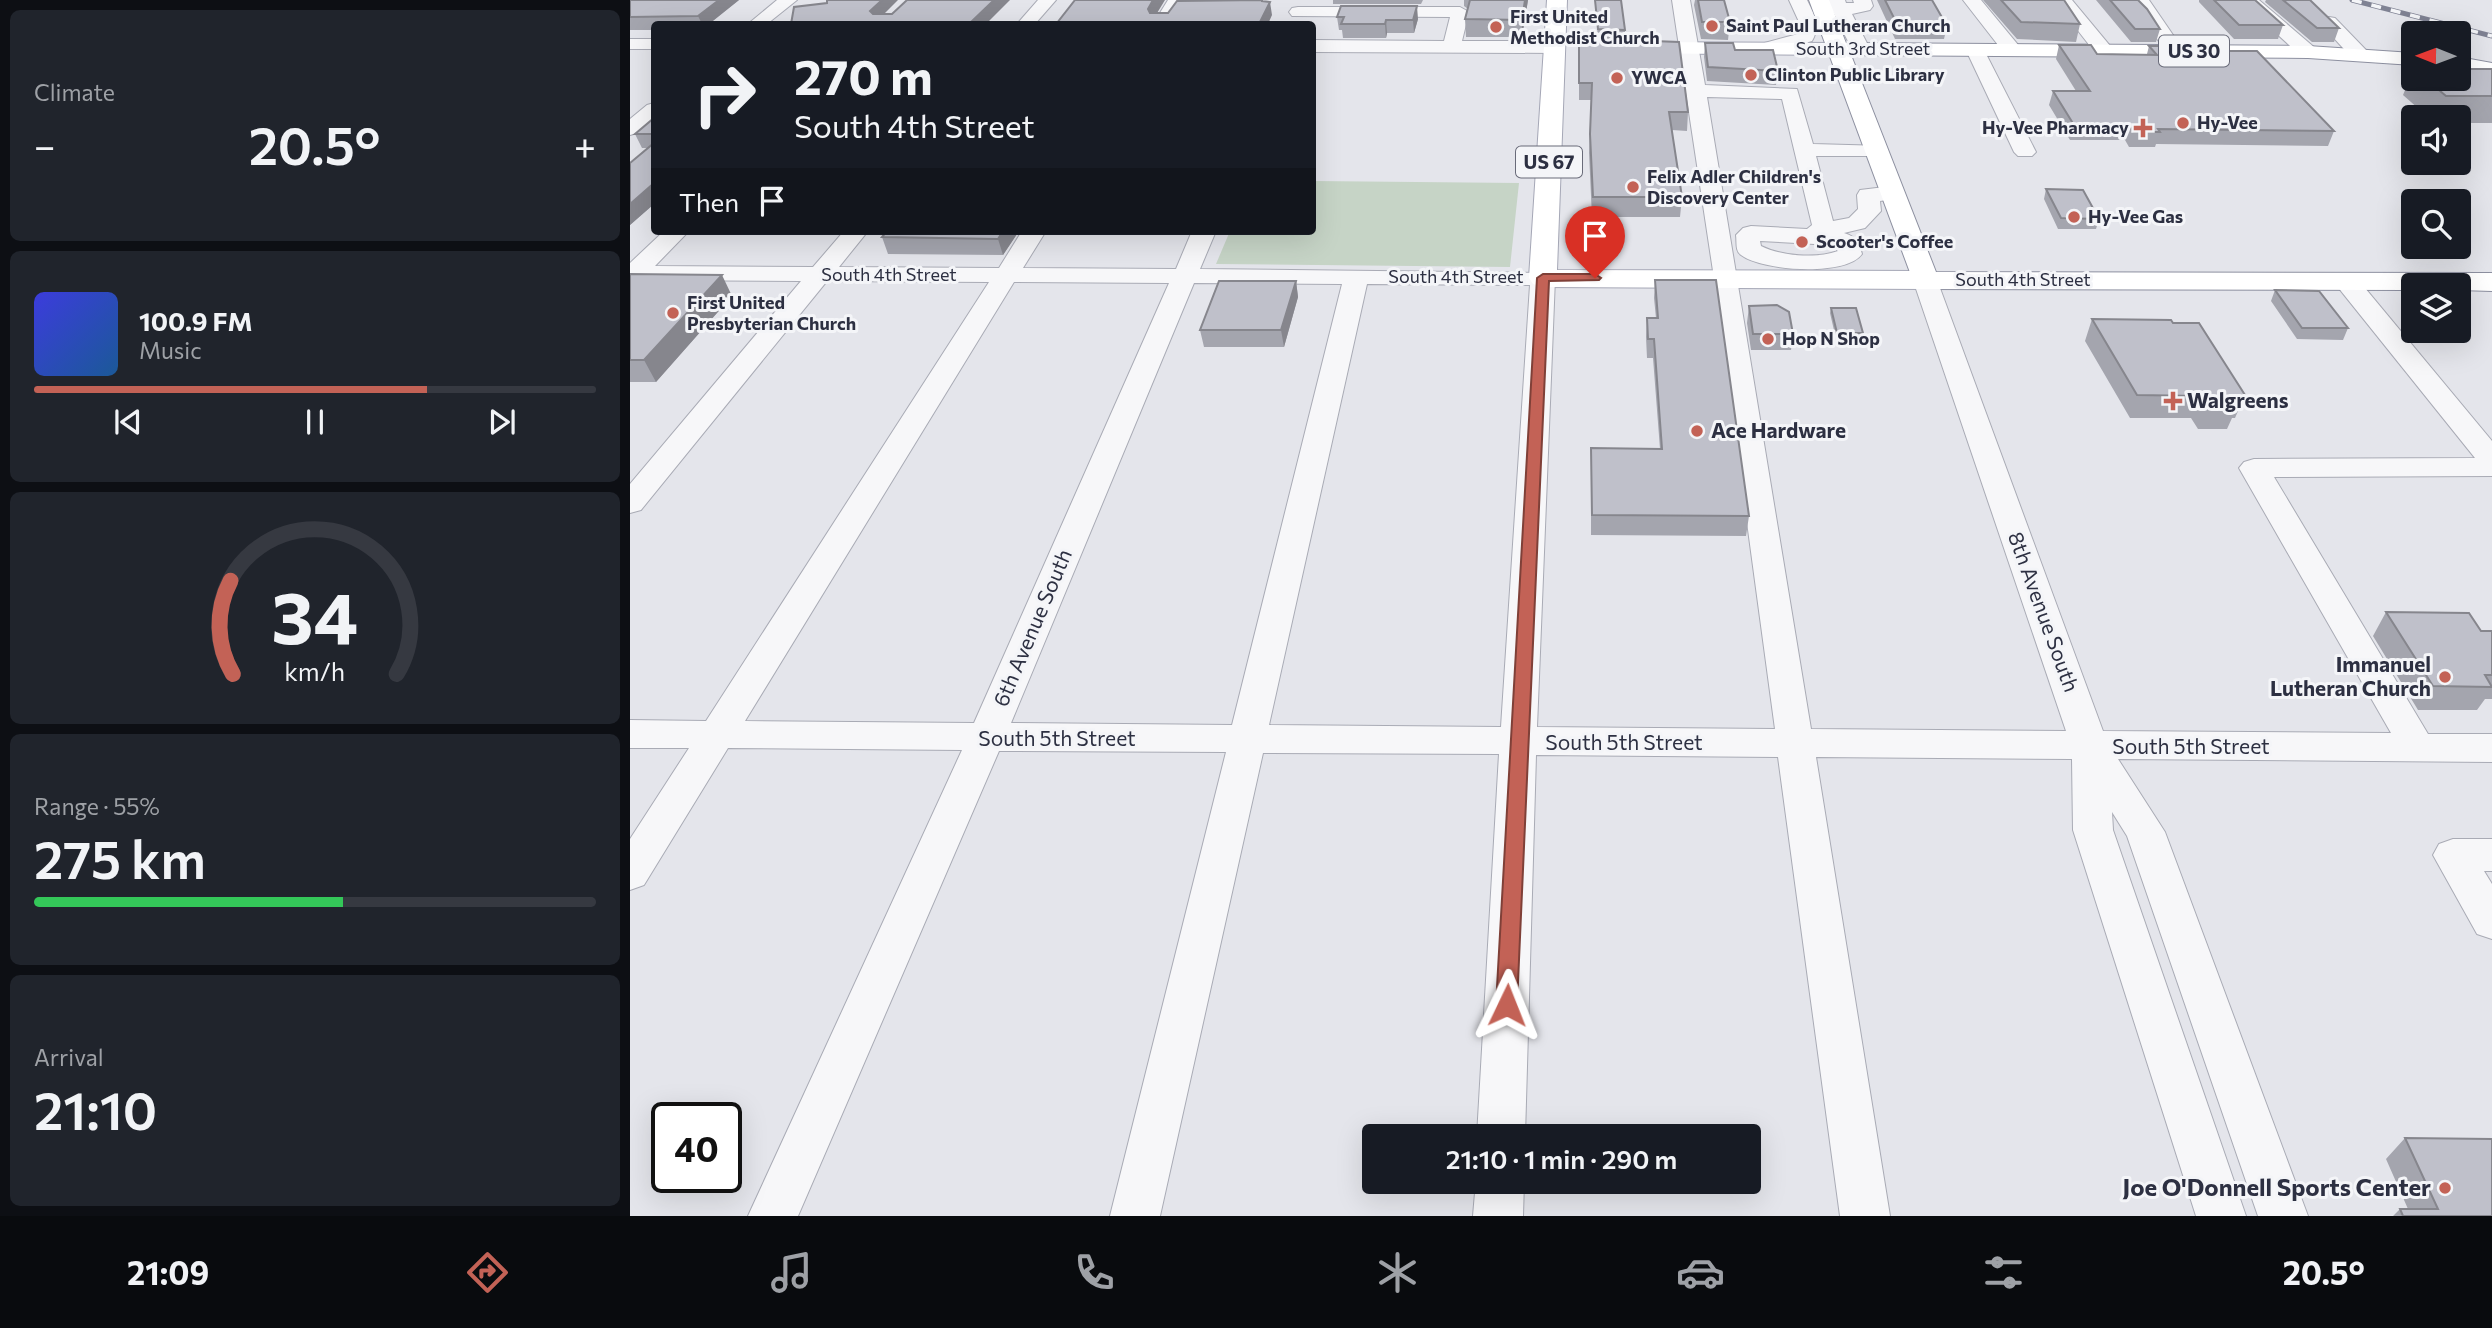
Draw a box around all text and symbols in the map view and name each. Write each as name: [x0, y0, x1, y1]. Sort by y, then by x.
place label: First United Methodist Church: [1510, 5, 1660, 48]
place label: Saint Paul Lutheran Church: [1726, 14, 1951, 36]
marker: Saint Paul Lutheran Church: [1704, 18, 1720, 34]
marker: First United Methodist Church: [1488, 19, 1504, 35]
north arrow: [2401, 21, 2471, 91]
map controls: [2401, 21, 2471, 343]
road number: US 30: [2159, 36, 2229, 66]
street label: South 3rd Street: [1796, 37, 1930, 59]
text: 270 m: [794, 45, 933, 105]
icon: right: [679, 49, 770, 140]
place label: Clinton Public Library: [1765, 63, 1945, 85]
place label: YWCA: [1631, 66, 1687, 88]
marker: Clinton Public Library: [1743, 67, 1759, 83]
marker: YWCA: [1609, 70, 1625, 86]
text: Climate: [34, 78, 115, 106]
text: South 4th Street: [794, 105, 1035, 145]
button: sound: [2401, 105, 2471, 175]
place label: Hy-Vee: [2197, 111, 2258, 133]
text: 20.5°: [249, 112, 380, 176]
marker: Hy-Vee: [2175, 115, 2191, 131]
place label: Hy-Vee Pharmacy: [1982, 116, 2129, 138]
marker: Hy-Vee Pharmacy: [2135, 120, 2151, 136]
text: −: [34, 121, 56, 168]
text: +: [574, 121, 596, 168]
road number: US 67: [1516, 146, 1582, 178]
place label: Felix Adler Children's Discovery Center: [1647, 165, 1821, 208]
marker: Felix Adler Children's Discovery Center: [1625, 179, 1641, 195]
icon: arrive: [753, 182, 791, 220]
text: Then: [679, 186, 739, 217]
button: search: [2401, 189, 2471, 259]
place label: Hy-Vee Gas: [2088, 205, 2183, 227]
pin: [1565, 206, 1625, 278]
marker: Hy-Vee Gas: [2066, 209, 2082, 225]
icon: arrive: [1576, 217, 1614, 255]
place label: Scooter's Coffee: [1816, 230, 1953, 252]
marker: Scooter's Coffee: [1794, 234, 1810, 250]
street label: South 4th Street: [821, 263, 957, 285]
street label: South 4th Street: [1388, 265, 1524, 287]
street label: South 4th Street: [1955, 268, 2091, 290]
button: layers: [2401, 273, 2471, 343]
place label: First United Presbyterian Church: [687, 291, 856, 334]
text: 100.9 FM: [139, 305, 253, 336]
marker: First United Presbyterian Church: [665, 305, 681, 321]
place label: Hop N Shop: [1782, 327, 1880, 349]
marker: Hop N Shop: [1760, 331, 1776, 347]
text: Music: [139, 336, 202, 364]
place label: Walgreens: [2187, 387, 2289, 412]
marker: Walgreens: [2165, 393, 2181, 409]
icon: previous: [109, 403, 147, 441]
icon: pause: [296, 403, 334, 441]
icon: next: [483, 403, 521, 441]
place label: Ace Hardware: [1711, 417, 1846, 442]
marker: Ace Hardware: [1689, 423, 1705, 439]
street label: 8th Avenue South: [2004, 528, 2085, 695]
street label: 6th Avenue South: [987, 545, 1076, 710]
text: 34: [271, 570, 359, 659]
place label: Immanuel Lutheran Church: [2270, 651, 2431, 700]
text: km/h: [285, 656, 345, 686]
marker: Immanuel Lutheran Church: [2437, 669, 2453, 685]
street label: South 5th Street: [978, 725, 1136, 750]
street label: South 5th Street: [1545, 729, 1703, 754]
street label: South 5th Street: [2112, 733, 2270, 758]
text: Range · 55%: [34, 792, 160, 820]
text: 275 km: [34, 826, 206, 890]
position arrow: [1470, 968, 1544, 1042]
text: Arrival: [34, 1043, 104, 1071]
text: 21:10: [34, 1077, 157, 1141]
speed limit sign: 40: [651, 1102, 742, 1193]
text: 21:10 · 1 min · 290 m: [1446, 1143, 1677, 1174]
place label: Joe O'Donnell Sports Center: [2123, 1172, 2431, 1201]
marker: Joe O'Donnell Sports Center: [2437, 1180, 2453, 1196]
icon: directions: [463, 1248, 512, 1297]
icon: music: [767, 1248, 816, 1297]
icon: phone: [1070, 1248, 1119, 1297]
icon: climate: [1373, 1248, 1422, 1297]
icon: car: [1676, 1248, 1725, 1297]
icon: filters: [1979, 1248, 2028, 1297]
text: 21:09: [127, 1252, 209, 1292]
text: 20.5°: [2283, 1252, 2365, 1292]

